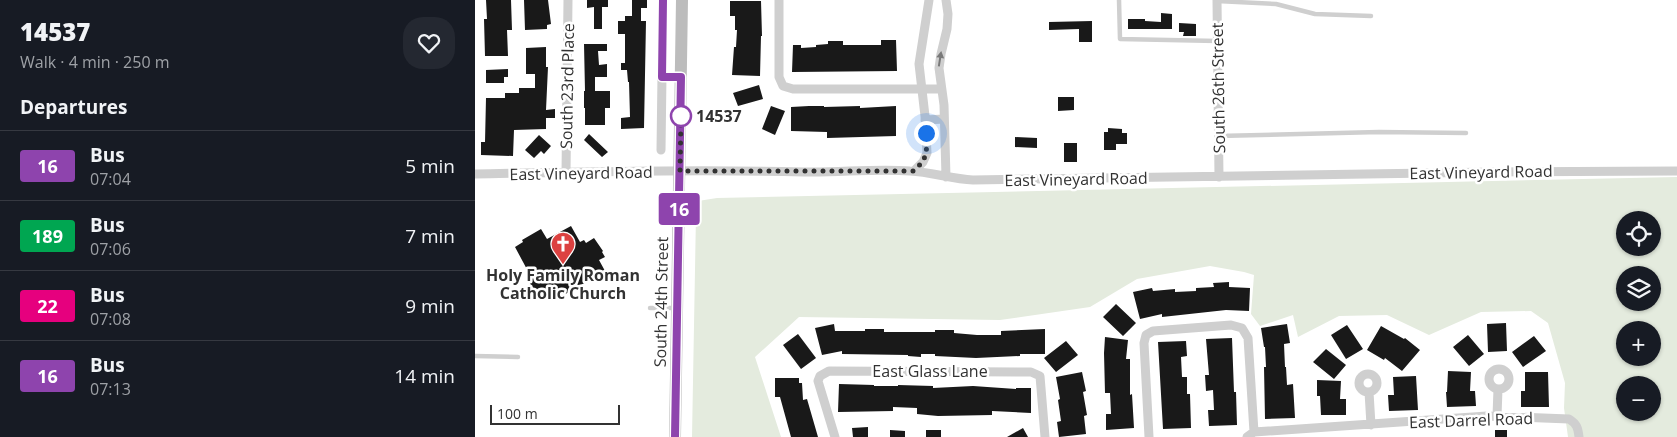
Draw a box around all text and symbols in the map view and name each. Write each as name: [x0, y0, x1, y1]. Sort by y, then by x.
text: 14537: [20, 15, 90, 48]
button: heart: [403, 17, 455, 69]
street label: South 26th Street: [1206, 22, 1230, 153]
street label: South 23rd Place: [555, 23, 579, 149]
one-way arrow: [937, 50, 945, 66]
text: Walk · 4 min · 250 m: [20, 51, 170, 73]
text: Departures: [20, 94, 127, 120]
marker: 14537: [670, 105, 692, 127]
place label: 14537: [696, 105, 742, 127]
your location: [914, 121, 939, 146]
text: Bus: [90, 142, 125, 168]
text: 5 min: [405, 153, 455, 179]
text: 16: [37, 154, 58, 178]
street label: East Vineyard Road: [1409, 160, 1553, 184]
street label: East Vineyard Road: [509, 161, 653, 185]
street label: East Vineyard Road: [1004, 167, 1148, 191]
text: 07:04: [90, 168, 131, 190]
line badge: 16: [657, 193, 701, 225]
text: 16: [669, 197, 689, 221]
map controls: [1616, 211, 1661, 421]
button: locate: [1616, 211, 1661, 256]
text: Bus: [90, 212, 125, 238]
text: 7 min: [405, 223, 455, 249]
text: 189: [32, 224, 63, 248]
church icon: Holy Family Roman Catholic Church: [550, 231, 576, 265]
street label: South 24th Street: [649, 236, 673, 367]
text: 07:06: [90, 238, 131, 260]
place label: Holy Family Roman Catholic Church: [486, 264, 640, 304]
button: layers: [1616, 266, 1661, 311]
text: Bus: [90, 282, 125, 308]
text: 9 min: [405, 293, 455, 319]
text: 22: [37, 294, 58, 318]
text: 07:08: [90, 308, 131, 330]
button: +: [1616, 321, 1661, 366]
text: Bus: [90, 352, 125, 378]
street label: East Glass Lane: [872, 360, 988, 382]
text: 14 min: [394, 363, 455, 389]
text: 16: [37, 364, 58, 388]
button: −: [1616, 376, 1661, 421]
text: 07:13: [90, 378, 131, 400]
scale bar: [490, 402, 620, 425]
text: 100 m: [497, 404, 538, 423]
street label: East Darrel Road: [1409, 407, 1533, 433]

